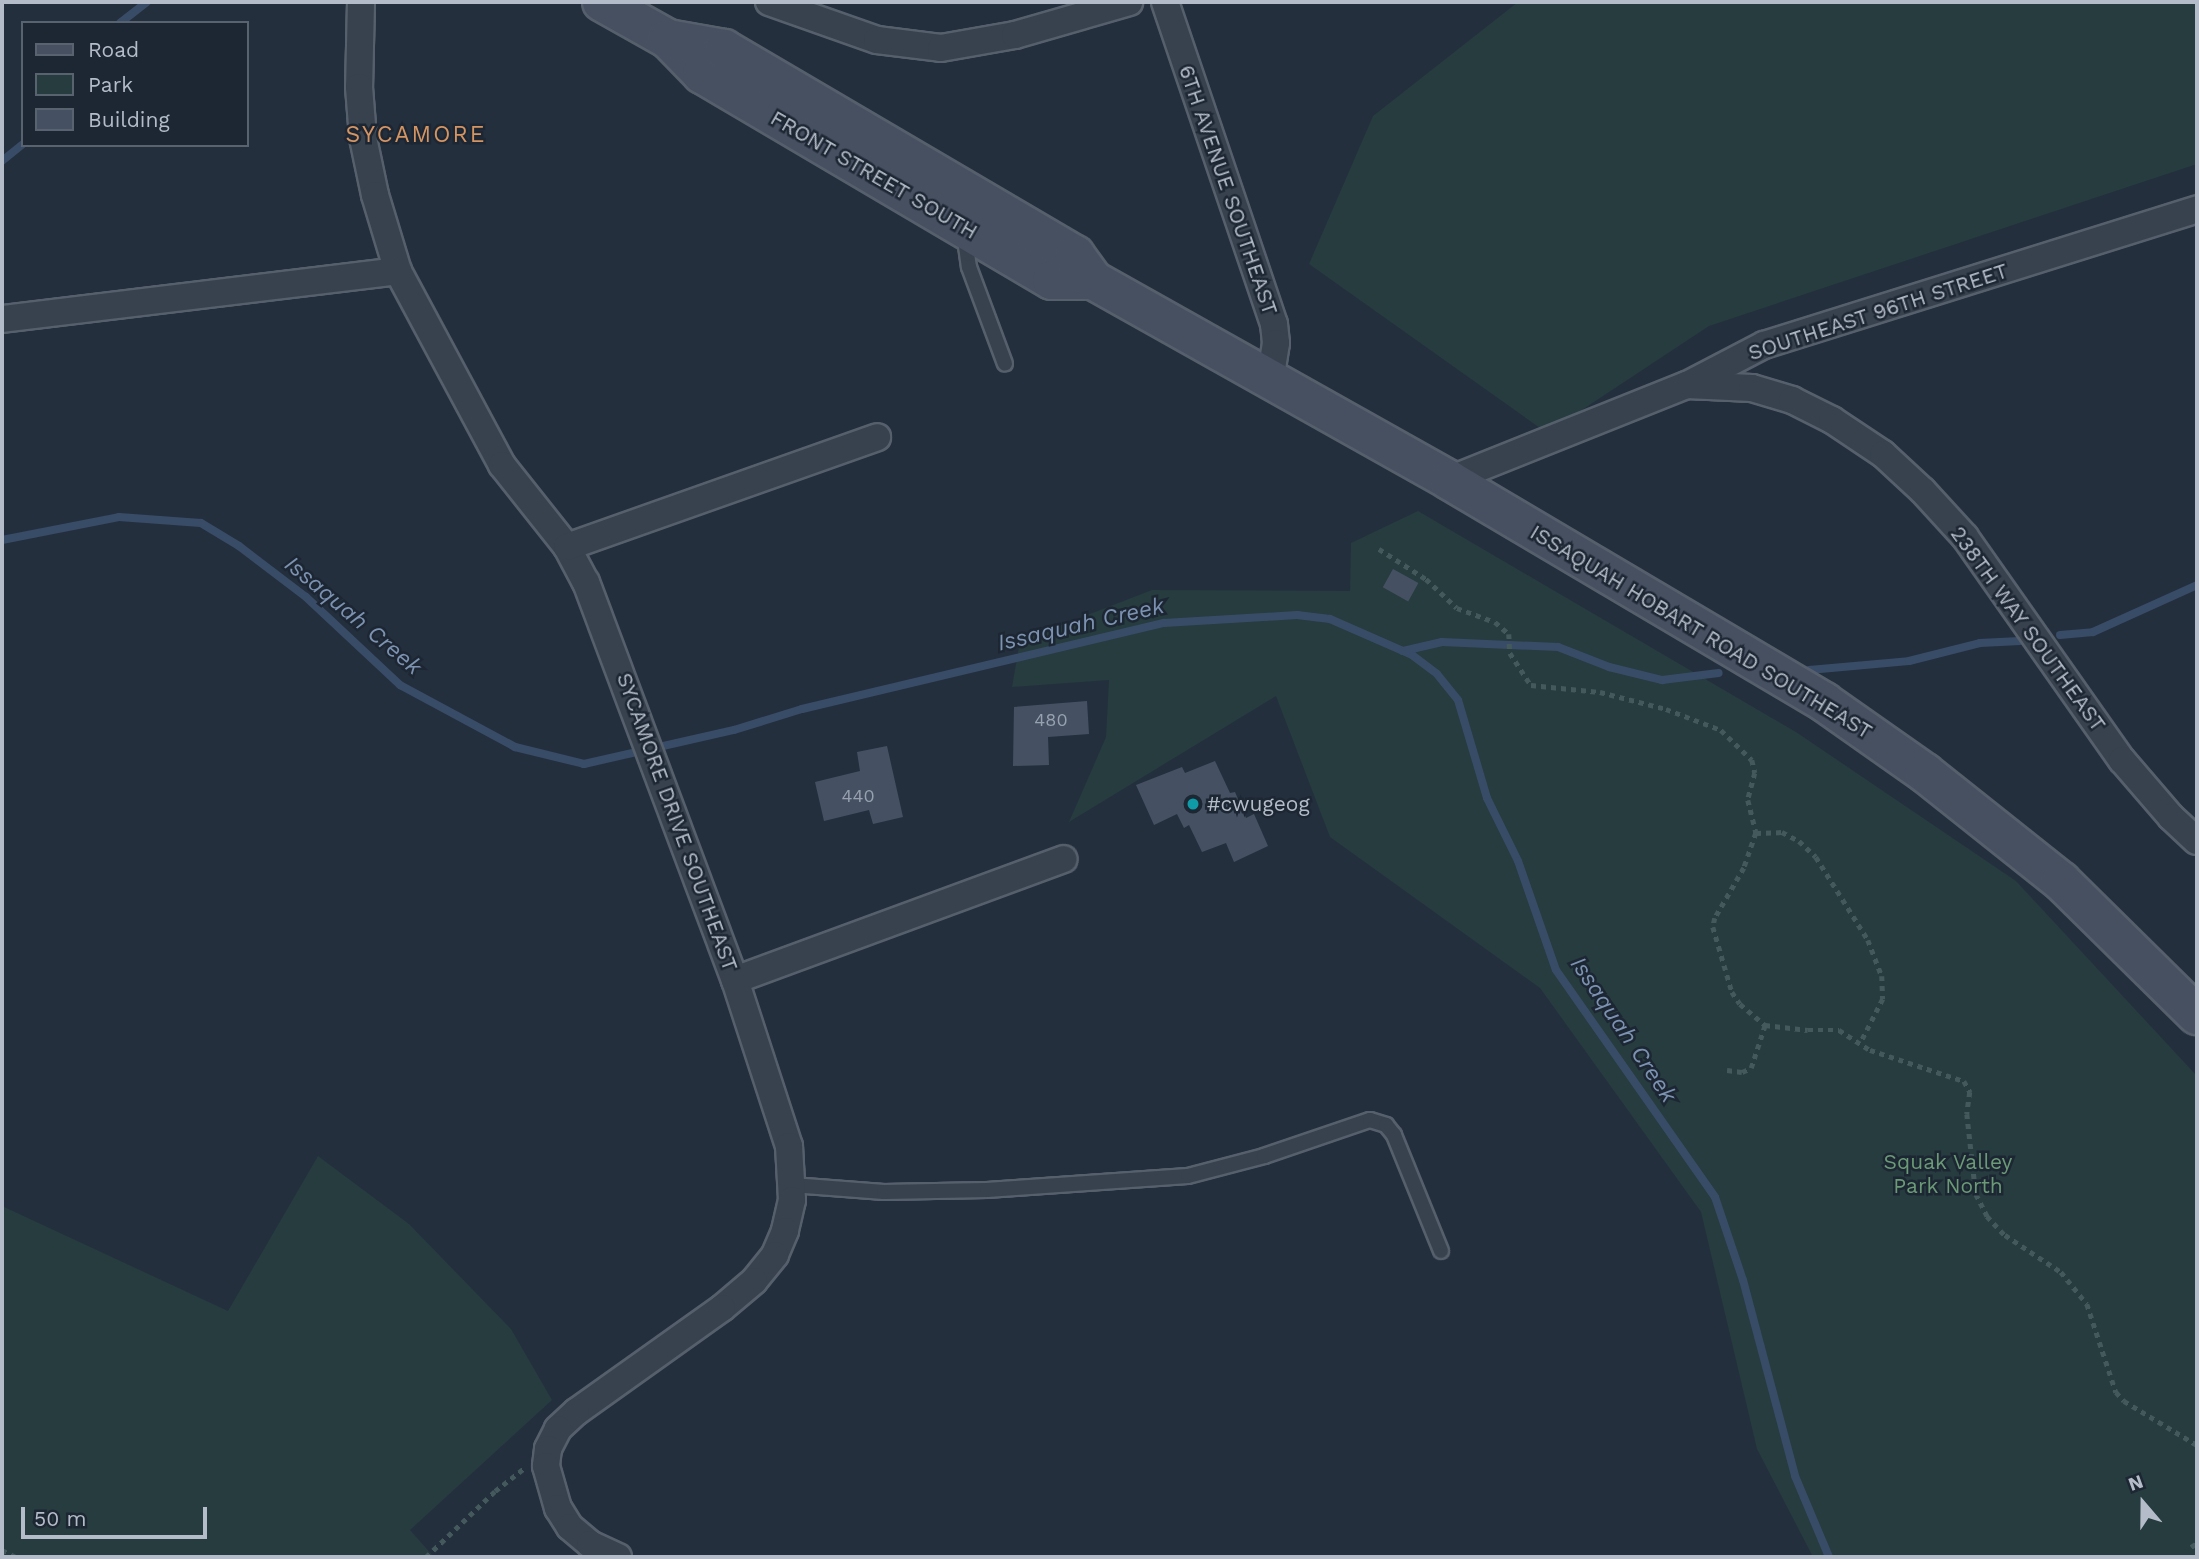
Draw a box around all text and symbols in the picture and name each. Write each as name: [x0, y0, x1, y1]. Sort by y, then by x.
legend: [21, 21, 248, 147]
text: Road: [88, 37, 139, 62]
street label: 6TH AVENUE SOUTHEAST: [1173, 61, 1283, 319]
text: Park: [88, 72, 133, 97]
street label: FRONT STREET SOUTH: [766, 105, 982, 245]
text: Building: [88, 107, 170, 132]
district label: SYCAMORE: [347, 121, 485, 149]
street label: SOUTHEAST 96TH STREET: [1745, 258, 2011, 366]
street label: ISSAQUAH HOBART ROAD SOUTHEAST: [1525, 520, 1877, 744]
street label: 238TH WAY SOUTHEAST: [1945, 521, 2111, 737]
water label: Issaquah Creek: [279, 551, 427, 681]
water label: Issaquah Creek: [995, 592, 1167, 658]
street label: SYCAMORE DRIVE SOUTHEAST: [611, 670, 743, 974]
house number: 480: [1034, 709, 1068, 731]
house number: 440: [841, 785, 875, 807]
place label: #cwugeog: [1207, 791, 1310, 817]
marker: #cwugeog: [1185, 796, 1201, 812]
water label: Issaquah Creek: [1564, 952, 1682, 1108]
park label: Squak Valley Park North: [1883, 1149, 2013, 1199]
north arrow: [2108, 1468, 2178, 1538]
text: N: [2125, 1470, 2146, 1496]
scale bar: [24, 1492, 210, 1536]
text: 50 m: [34, 1506, 86, 1531]

